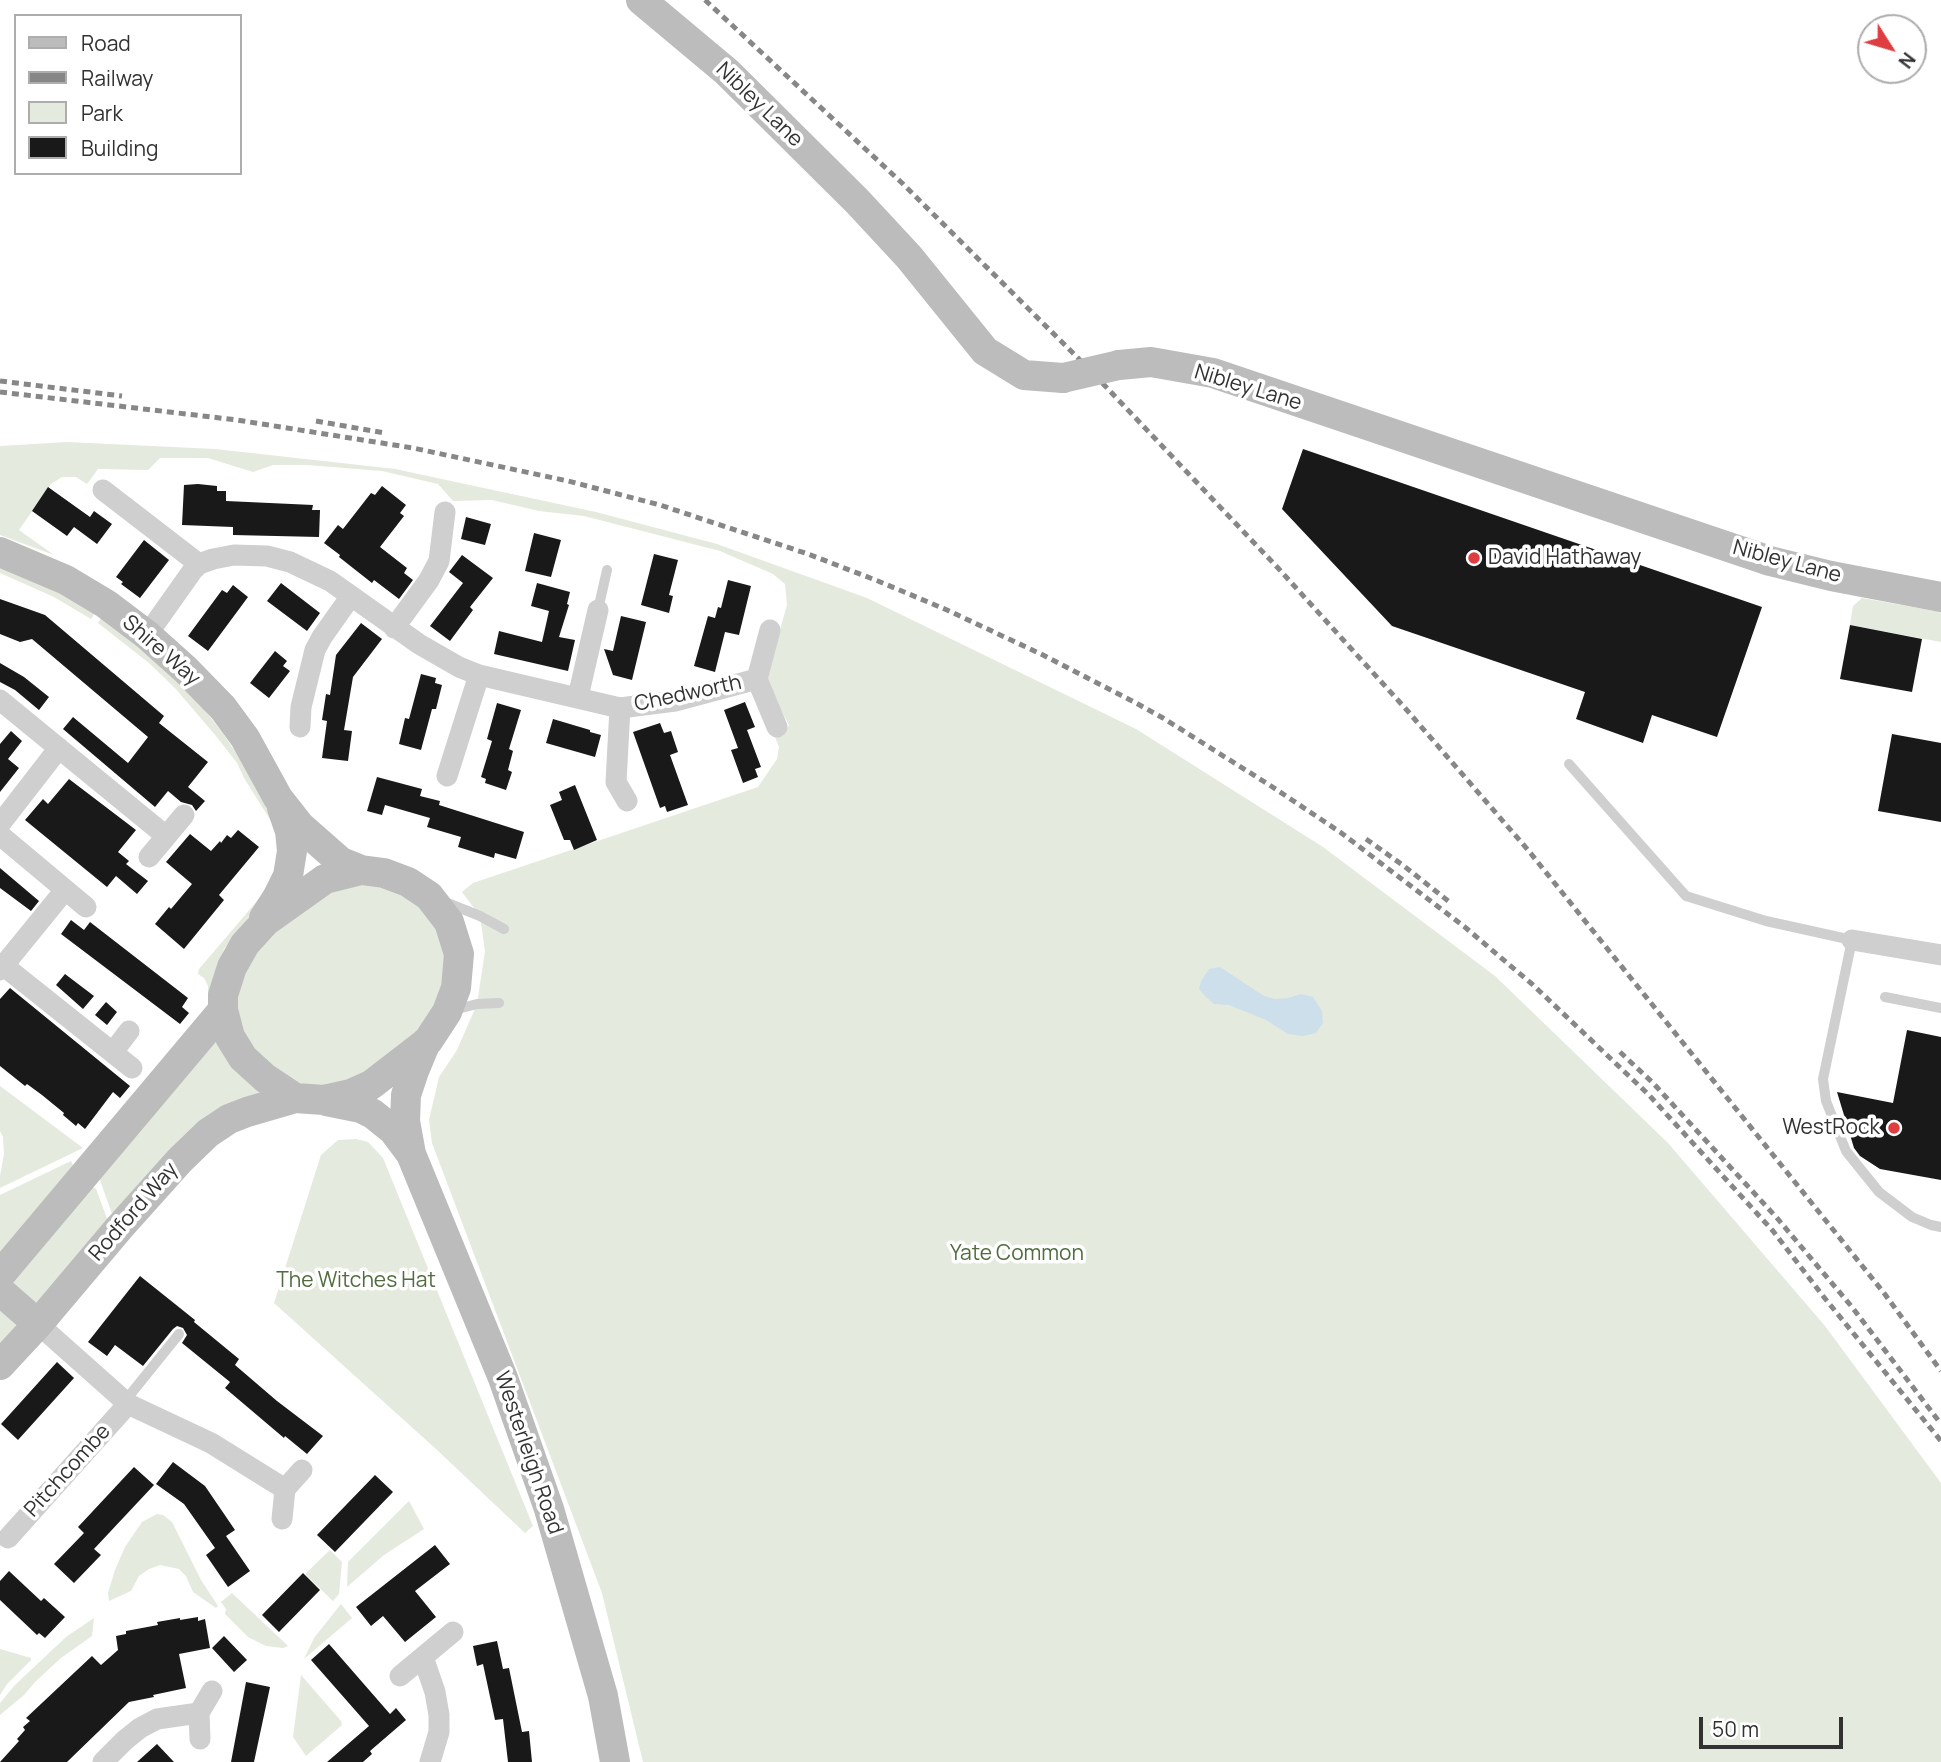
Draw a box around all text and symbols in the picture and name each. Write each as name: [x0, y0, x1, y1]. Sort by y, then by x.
legend: [14, 14, 242, 175]
north arrow: [1857, 14, 1927, 84]
text: Road: [81, 29, 131, 57]
text: N: [1893, 47, 1922, 74]
street label: Nibley Lane: [710, 57, 808, 153]
text: Railway: [81, 64, 153, 92]
text: Park: [81, 99, 123, 127]
text: Building: [81, 134, 158, 162]
street label: Nibley Lane: [1191, 360, 1305, 416]
street label: Nibley Lane: [1730, 535, 1844, 589]
place label: David Hathaway: [1488, 545, 1641, 571]
marker: David Hathaway: [1466, 550, 1482, 566]
street label: Shire Way: [117, 610, 205, 692]
street label: Chedworth: [632, 670, 744, 718]
place label: WestRock: [1782, 1115, 1880, 1141]
marker: WestRock: [1886, 1120, 1902, 1136]
street label: Rodford Way: [84, 1158, 184, 1266]
park label: Yate Common: [950, 1241, 1084, 1267]
park label: The Witches Hat: [276, 1268, 436, 1294]
street label: Westerleigh Road: [488, 1368, 568, 1538]
street label: Pitchcombe: [20, 1419, 116, 1523]
scale bar: [1703, 1702, 1846, 1746]
text: 50 m: [1712, 1715, 1759, 1743]

